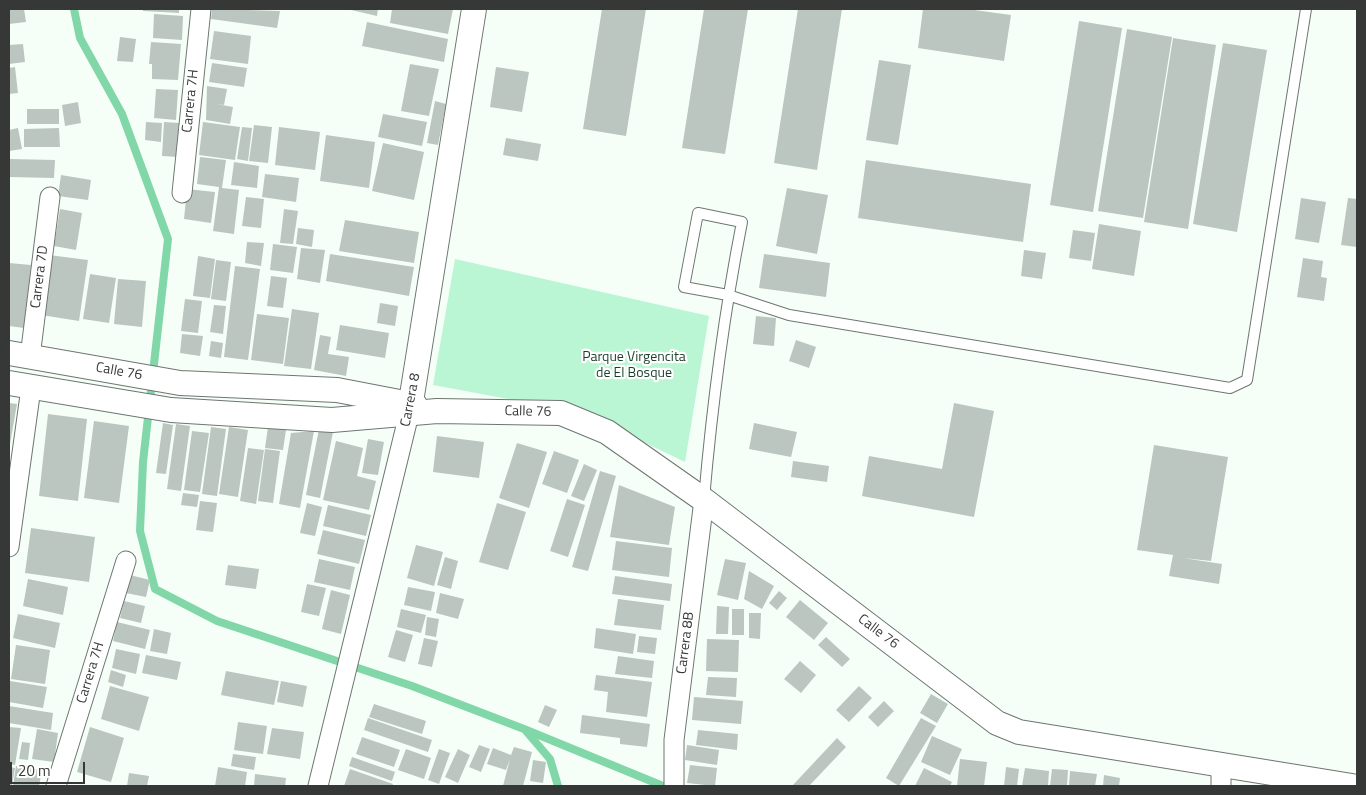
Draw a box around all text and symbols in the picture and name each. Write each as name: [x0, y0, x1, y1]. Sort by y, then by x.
street label: Carrera 7H: [179, 69, 203, 133]
street label: Carrera 7D: [28, 245, 52, 309]
park label: Parque Virgencita de El Bosque: [582, 350, 686, 382]
street label: Calle 76: [94, 360, 144, 384]
street label: Carrera 8: [398, 372, 424, 428]
street label: Calle 76: [504, 403, 552, 421]
street label: Carrera 8B: [674, 611, 698, 675]
street label: Calle 76: [854, 611, 902, 653]
street label: Carrera 7H: [74, 640, 108, 706]
scale bar: [12, 752, 88, 784]
text: 20 m: [18, 759, 51, 782]

